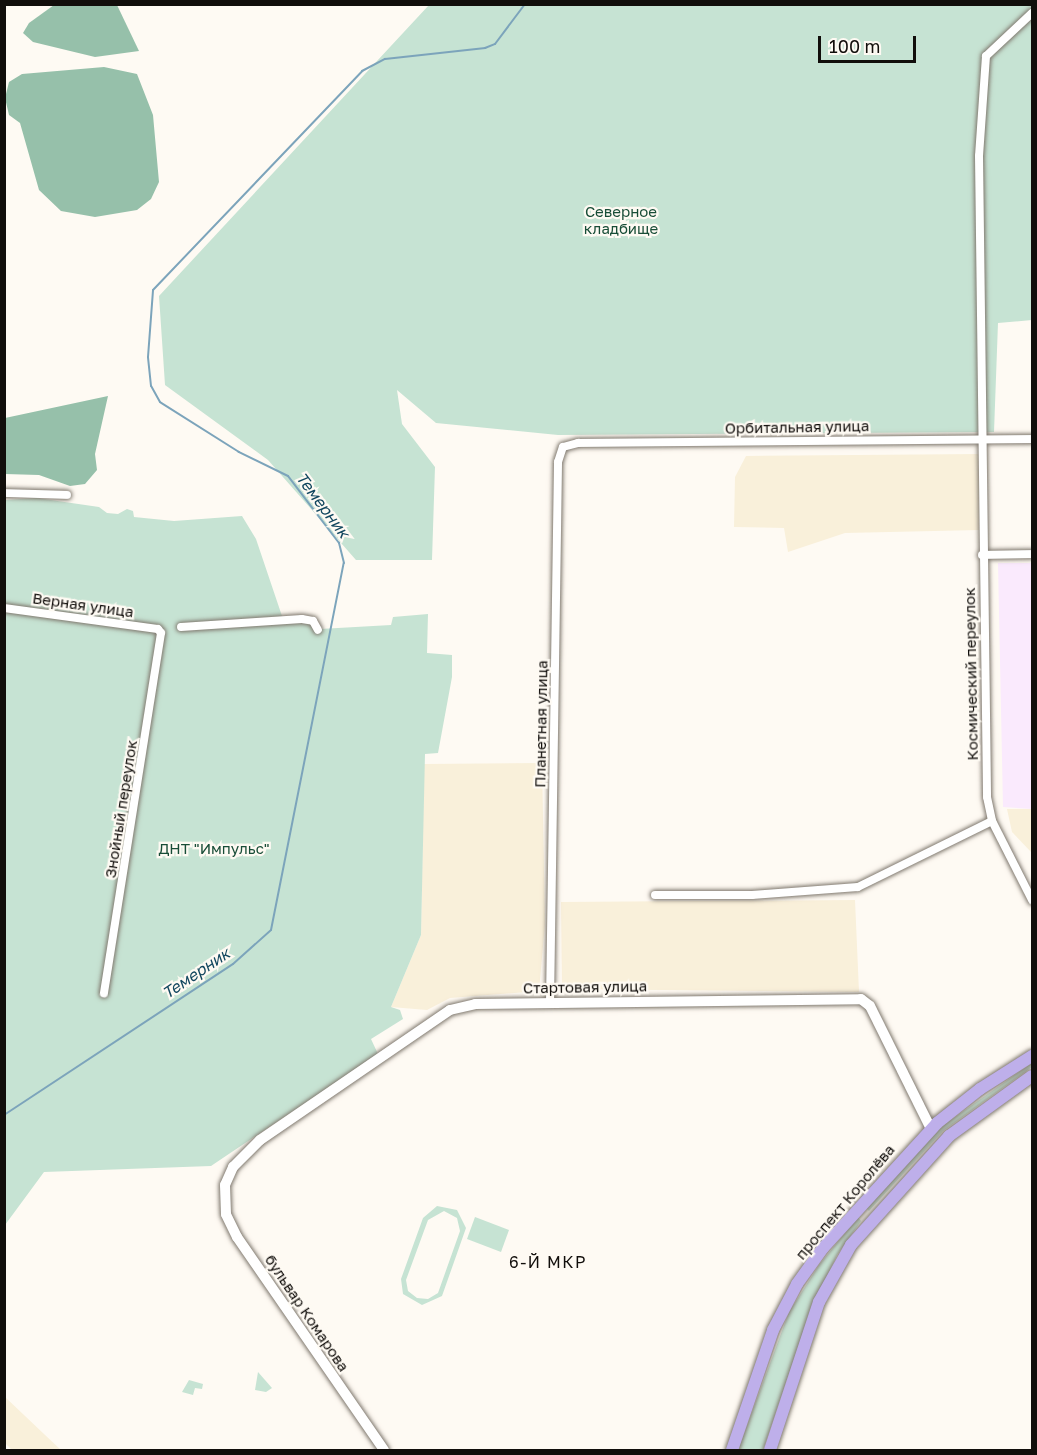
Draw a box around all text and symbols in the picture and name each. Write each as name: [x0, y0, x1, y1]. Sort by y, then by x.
scale bar: [821, 24, 918, 62]
text: 100 m: [829, 35, 880, 57]
park label: Северное кладбище: [584, 202, 658, 237]
street label: Орбитальная улица: [725, 417, 869, 437]
water label: Темерник: [292, 468, 354, 542]
street label: Космический переулок: [960, 587, 982, 761]
street label: Верная улица: [31, 589, 135, 621]
street label: Планетная улица: [531, 660, 551, 788]
street label: Знойный переулок: [101, 739, 141, 879]
park label: ДНТ "Импульс": [158, 840, 270, 858]
water label: Темерник: [159, 943, 233, 1003]
street label: Стартовая улица: [523, 977, 647, 997]
street label: проспект Королёва: [792, 1141, 898, 1263]
street label: бульвар Комарова: [261, 1251, 353, 1375]
district label: 6-Й МКР: [509, 1252, 587, 1272]

